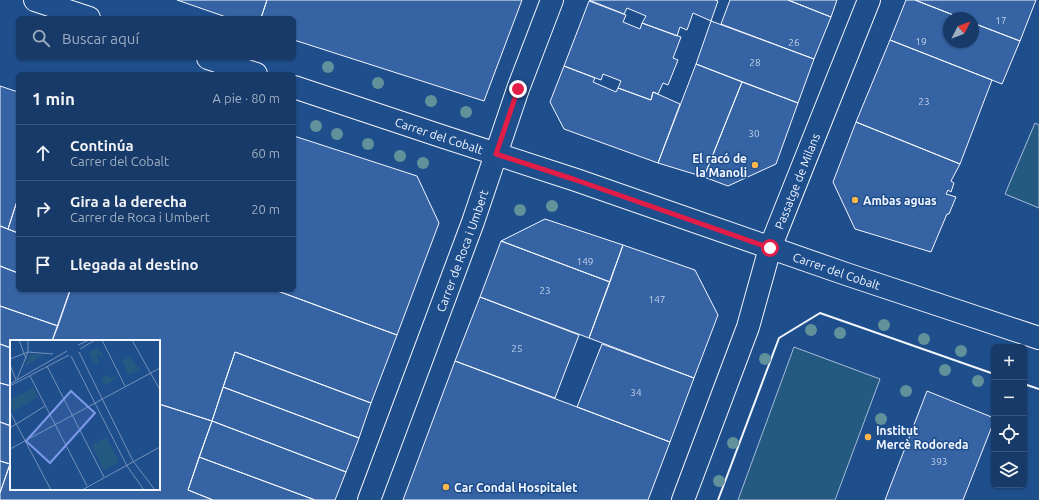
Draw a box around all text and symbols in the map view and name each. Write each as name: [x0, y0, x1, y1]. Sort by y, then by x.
north arrow: [943, 12, 979, 48]
house number: 17: [995, 15, 1007, 26]
search box: [16, 16, 296, 60]
icon: search: [30, 27, 52, 49]
text: Buscar aquí: [62, 30, 139, 47]
house number: 19: [915, 36, 927, 47]
house number: 26: [788, 37, 800, 48]
house number: 28: [749, 57, 761, 68]
route end: [509, 80, 527, 98]
text: 1 min: [32, 89, 75, 108]
text: A pie · 80 m: [213, 91, 280, 105]
house number: 23: [918, 96, 930, 107]
street label: Carrer del Cobalt: [394, 115, 485, 156]
house number: 30: [748, 128, 760, 139]
street label: Passatge de Milans: [772, 131, 822, 231]
text: Continúa: [70, 137, 134, 154]
icon: ahead: [32, 142, 54, 164]
text: 60 m: [251, 146, 280, 160]
place label: El racó de la Manoli: [692, 152, 747, 179]
text: Carrer del Cobalt: [70, 154, 169, 168]
marker: El racó de la Manoli: [750, 160, 760, 170]
street label: Carrer de Roca i Umbert: [433, 188, 490, 314]
text: Gira a la derecha: [70, 193, 187, 210]
place label: Ambas aguas: [863, 194, 937, 207]
marker: Ambas aguas: [850, 195, 860, 205]
icon: right: [32, 198, 54, 220]
text: 20 m: [251, 202, 280, 216]
text: Carrer de Roca i Umbert: [70, 210, 210, 224]
route start: [761, 239, 779, 257]
street label: Carrer del Cobalt: [791, 250, 882, 292]
icon: arrive: [32, 254, 54, 276]
text: Llegada al destino: [70, 256, 199, 273]
house number: 149: [577, 256, 593, 267]
house number: 23: [539, 285, 551, 296]
house number: 147: [649, 294, 665, 305]
inset map: [10, 340, 160, 490]
house number: 25: [511, 343, 523, 354]
map controls: [991, 344, 1027, 488]
button: +: [991, 344, 1027, 380]
button: −: [991, 380, 1027, 416]
house number: 34: [630, 387, 642, 398]
button: locate: [991, 416, 1027, 452]
place label: Institut Mercè Rodoreda: [876, 424, 969, 451]
marker: Institut Mercè Rodoreda: [863, 432, 873, 442]
button: layers: [991, 452, 1027, 488]
house number: 393: [931, 456, 947, 467]
place label: Car Condal Hospitalet: [454, 481, 577, 494]
marker: Car Condal Hospitalet: [441, 482, 451, 492]

